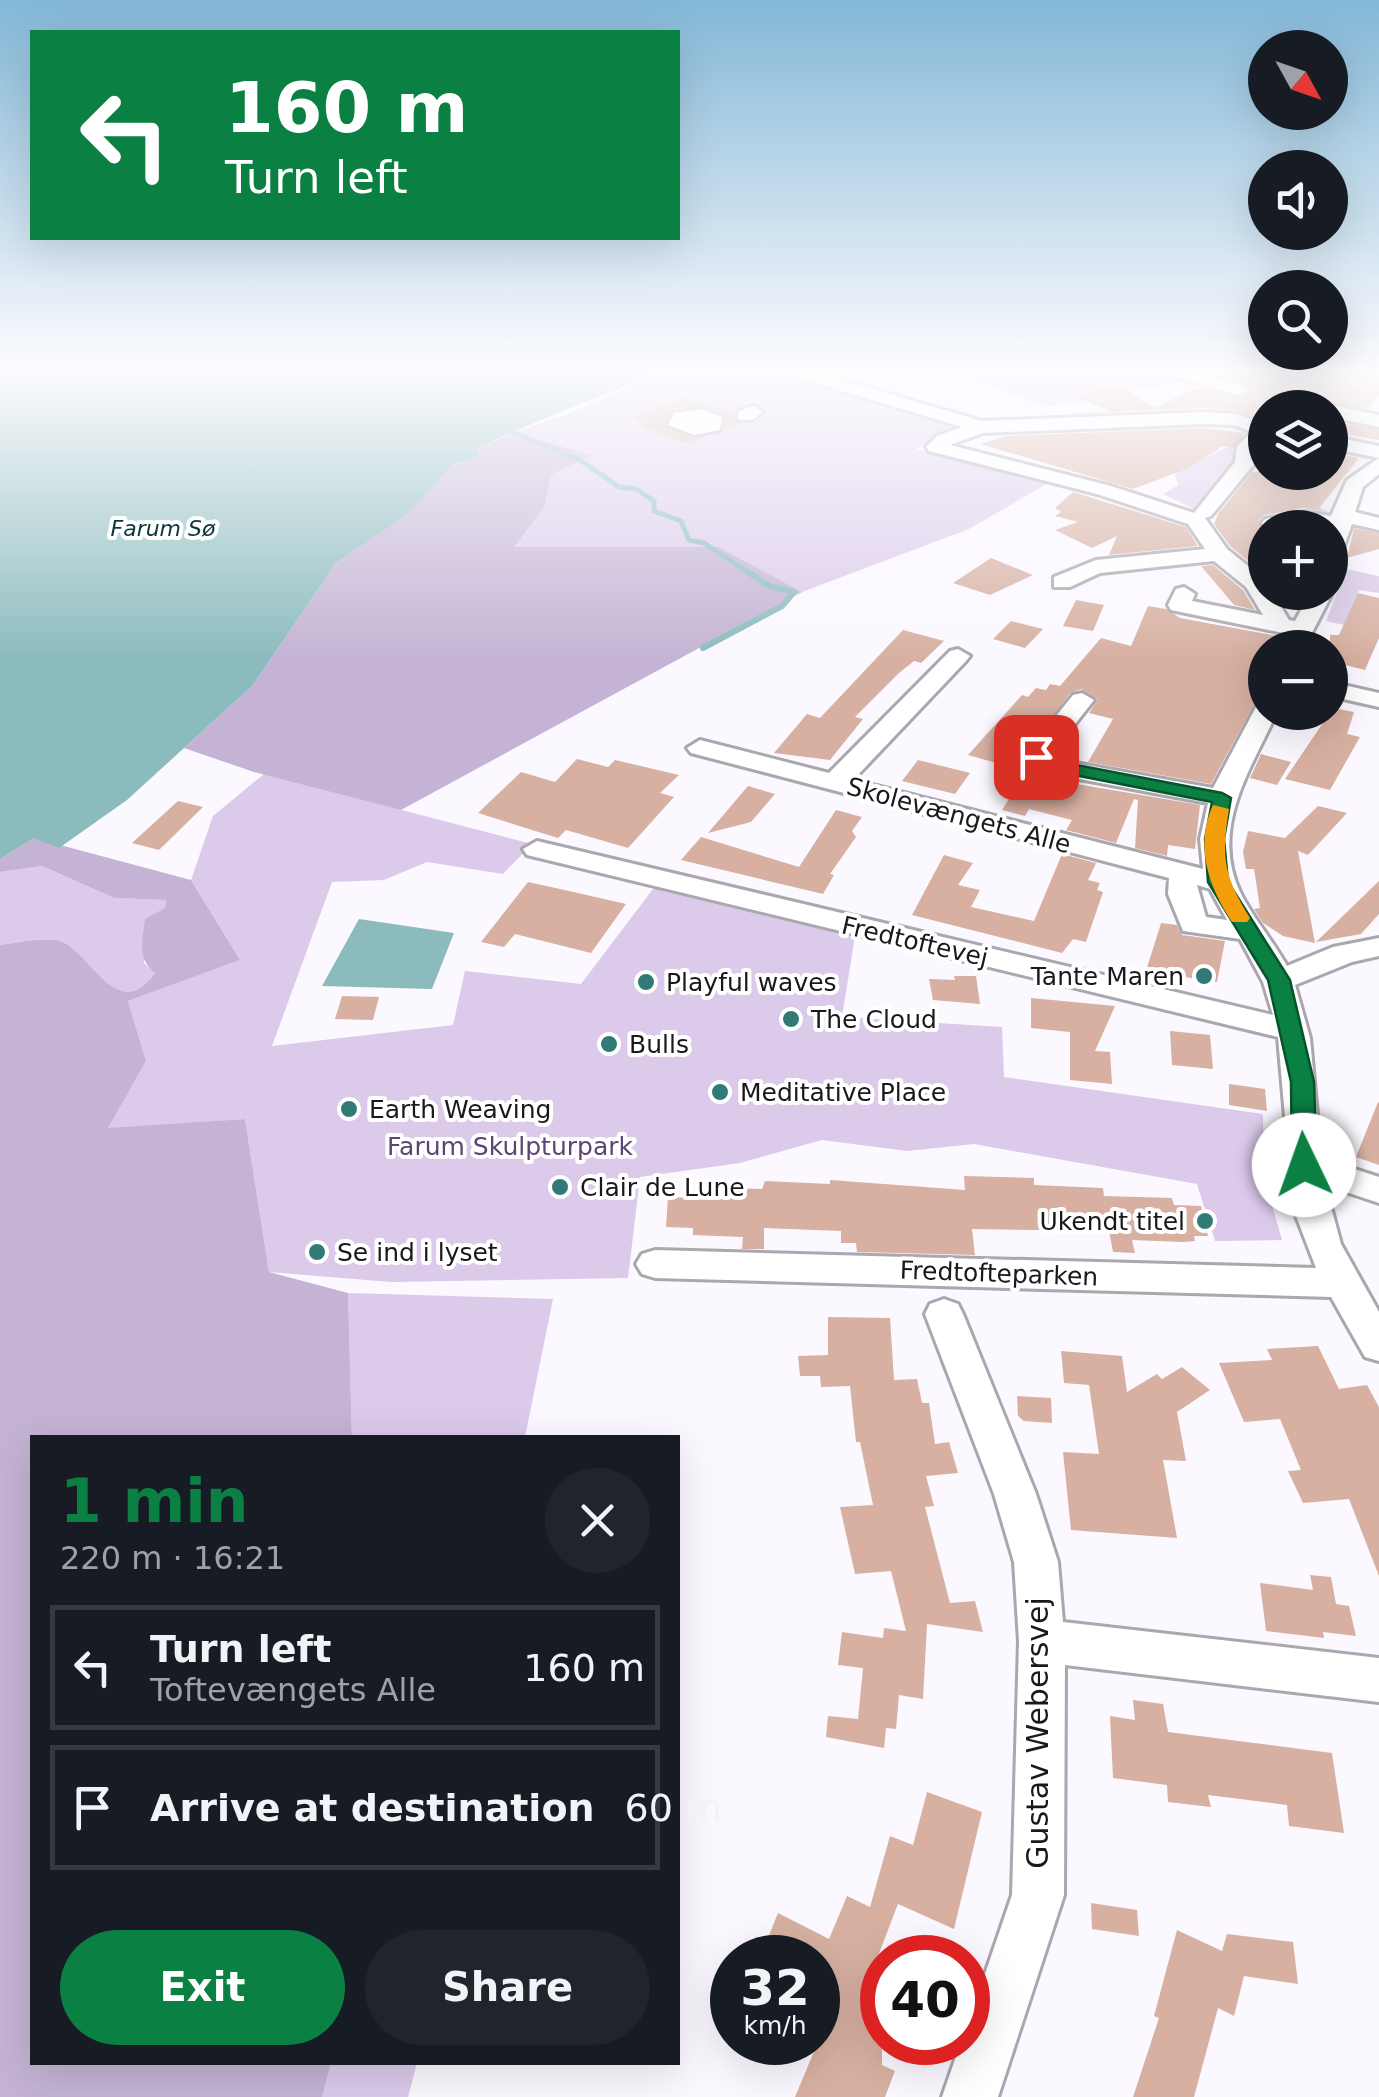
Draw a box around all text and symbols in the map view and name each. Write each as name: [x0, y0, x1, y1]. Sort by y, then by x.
north arrow: [1248, 30, 1348, 130]
map controls: [1248, 30, 1348, 730]
text: 160 m: [225, 67, 468, 149]
icon: left: [60, 70, 190, 200]
button: sound: [1248, 150, 1348, 250]
text: Turn left: [225, 151, 408, 204]
button: search: [1248, 270, 1348, 370]
button: layers: [1248, 390, 1348, 490]
button: +: [1248, 510, 1348, 610]
water label: Farum Sø: [111, 516, 216, 541]
button: −: [1248, 630, 1348, 730]
pin: [994, 715, 1079, 800]
icon: arrive: [1009, 730, 1064, 785]
street label: Skolevængets Alle: [844, 772, 1074, 859]
street label: Fredtoftevej: [839, 911, 991, 972]
place label: Tante Maren: [1030, 962, 1184, 991]
marker: Tante Maren: [1193, 965, 1215, 987]
place label: Playful waves: [666, 968, 837, 997]
marker: Playful waves: [635, 971, 657, 993]
place label: The Cloud: [810, 1005, 937, 1034]
marker: The Cloud: [780, 1008, 802, 1030]
place label: Bulls: [629, 1030, 689, 1059]
marker: Bulls: [598, 1033, 620, 1055]
place label: Meditative Place: [740, 1078, 946, 1107]
marker: Meditative Place: [709, 1081, 731, 1103]
place label: Earth Weaving: [369, 1095, 551, 1124]
marker: Earth Weaving: [338, 1098, 360, 1120]
position arrow: [1252, 1113, 1356, 1217]
park label: Farum Skulpturpark: [387, 1132, 633, 1161]
place label: Clair de Lune: [580, 1173, 745, 1202]
marker: Clair de Lune: [549, 1176, 571, 1198]
place label: Ukendt titel: [1039, 1207, 1185, 1236]
marker: Ukendt titel: [1194, 1210, 1216, 1232]
place label: Se ind i lyset: [337, 1238, 498, 1267]
marker: Se ind i lyset: [306, 1241, 328, 1263]
street label: Fredtofteparken: [899, 1256, 1099, 1291]
text: 1 min: [60, 1466, 248, 1536]
button: close: [545, 1468, 650, 1573]
text: 220 m · 16:21: [60, 1539, 285, 1577]
street label: Gustav Webersvej: [1020, 1597, 1055, 1869]
text: Turn left: [150, 1627, 331, 1671]
icon: left: [65, 1640, 120, 1695]
text: 160 m: [523, 1646, 645, 1690]
text: Toftevængets Alle: [150, 1671, 436, 1709]
icon: arrive: [65, 1780, 120, 1835]
text: Arrive at destination: [150, 1786, 595, 1830]
text: 60 m: [625, 1786, 722, 1830]
button: Exit: [60, 1930, 345, 2045]
button: Share: [365, 1930, 650, 2045]
speed limit sign: 40: [860, 1935, 990, 2065]
text: 32: [740, 1959, 810, 2017]
text: km/h: [743, 2011, 807, 2040]

